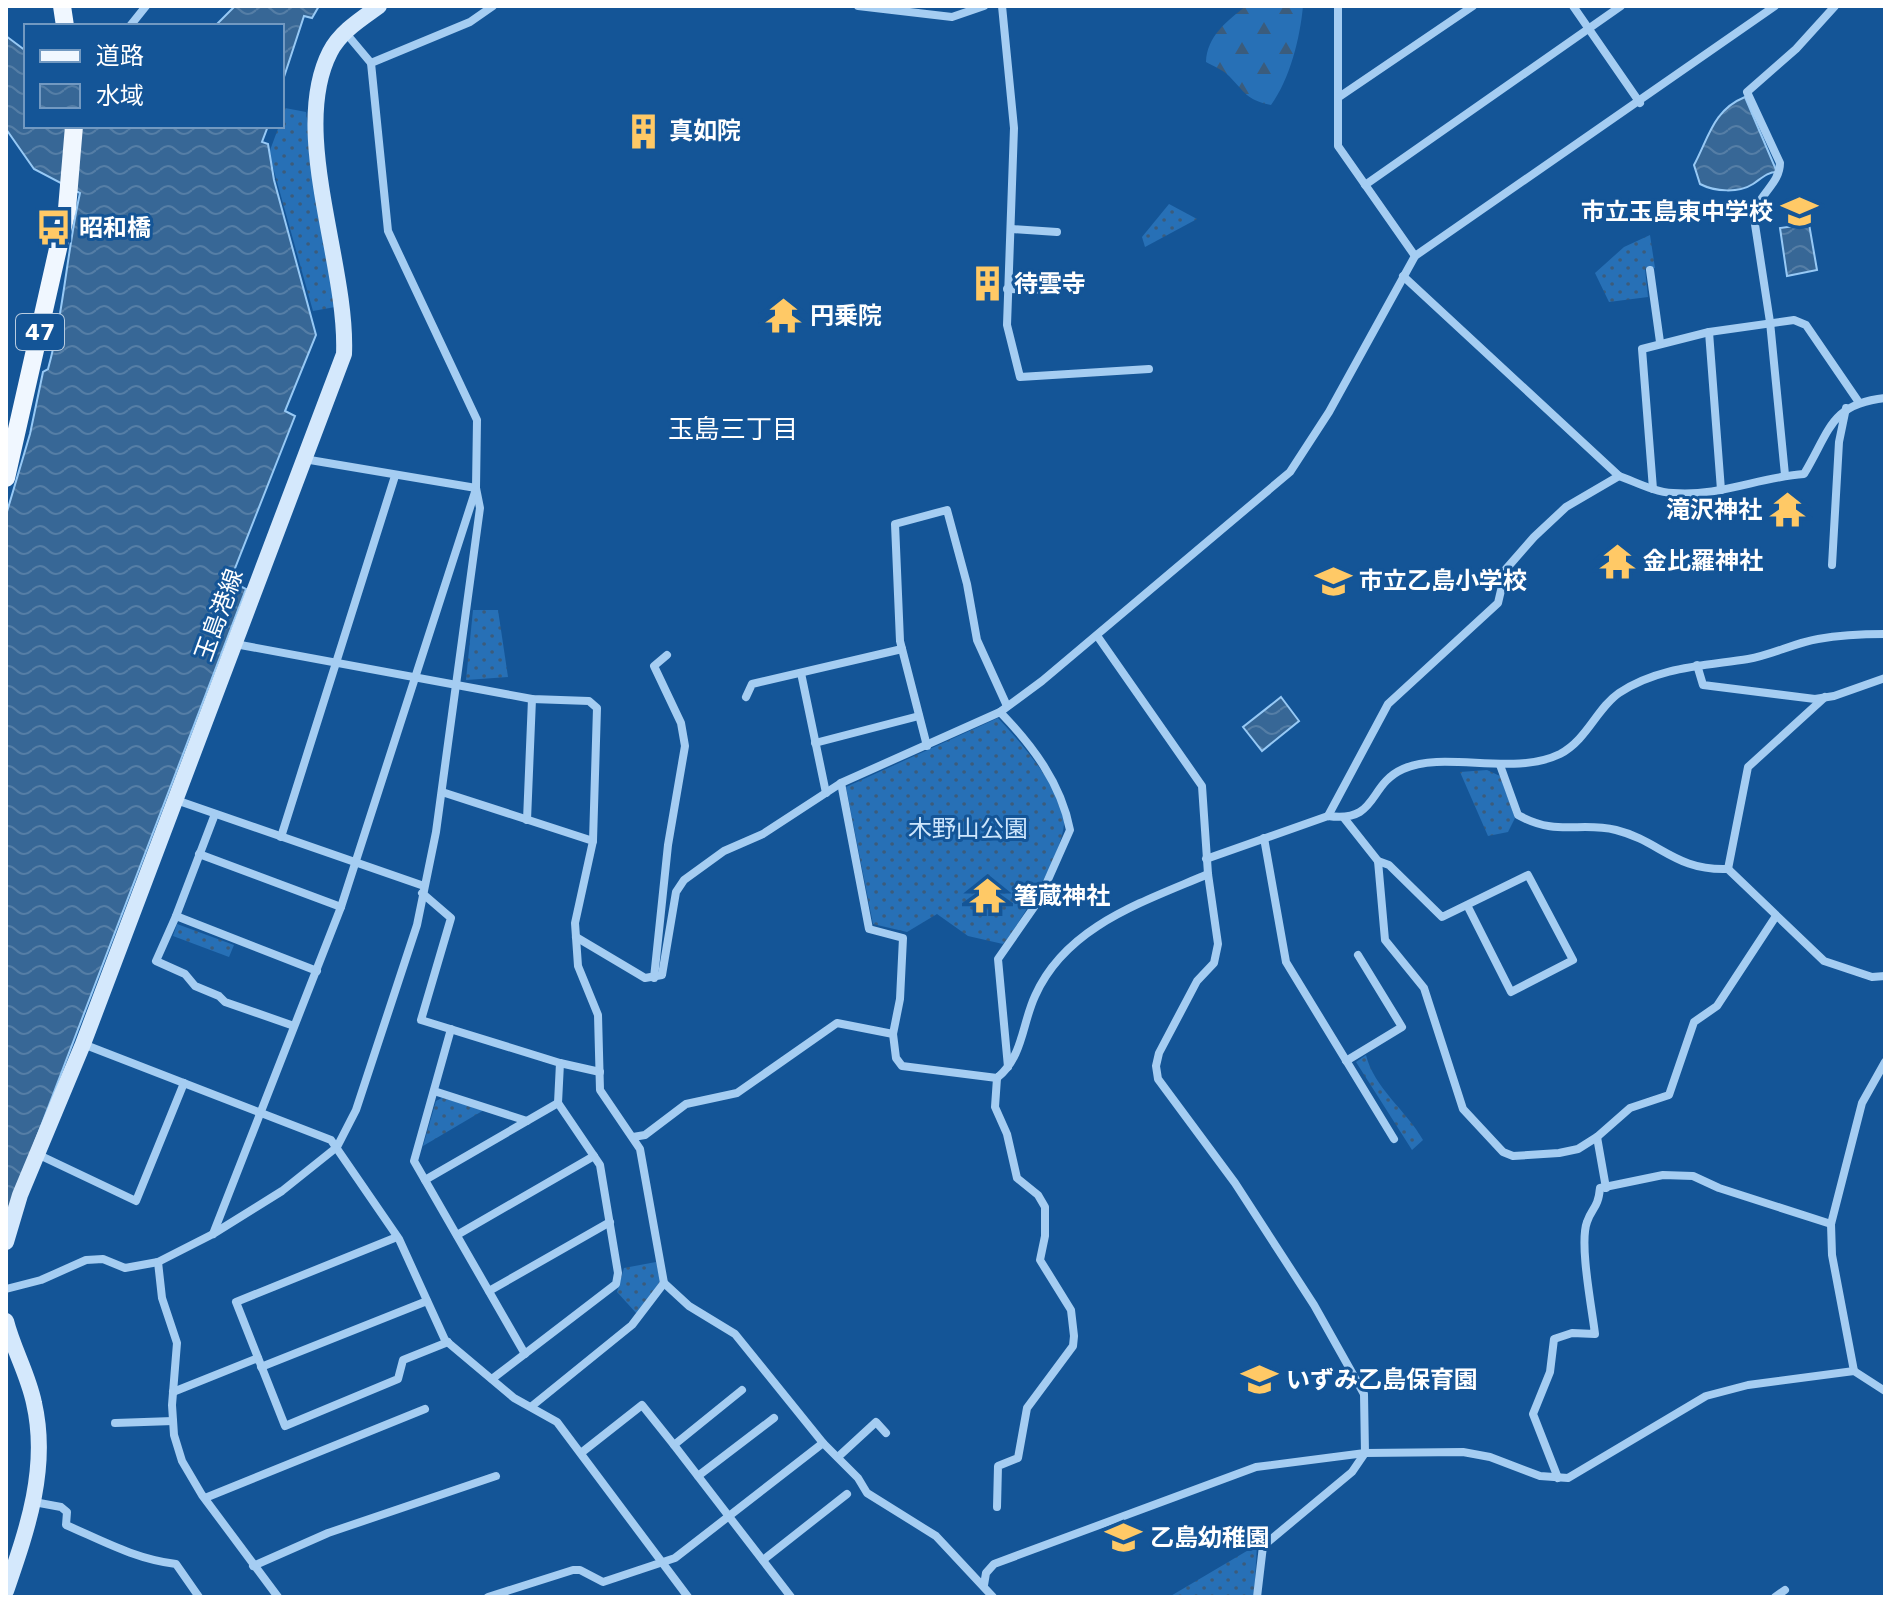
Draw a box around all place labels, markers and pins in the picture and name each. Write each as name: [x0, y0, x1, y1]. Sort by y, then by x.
building icon: 真如院: [624, 112, 662, 150]
place label: 真如院: [669, 117, 741, 145]
school or university icon: 市立玉島東中学校: [1780, 193, 1818, 231]
place label: 市立玉島東中学校: [1581, 198, 1773, 226]
bus stop icon: 昭和橋: [34, 209, 72, 247]
place label: 昭和橋: [79, 214, 151, 242]
building icon: 待雲寺: [969, 265, 1007, 303]
place label: 待雲寺: [1014, 270, 1086, 298]
temple icon: 円乗院: [765, 297, 803, 335]
place label: 円乗院: [810, 302, 882, 330]
temple icon: 滝沢神社: [1769, 491, 1807, 529]
place label: 滝沢神社: [1666, 496, 1762, 524]
temple icon: 金比羅神社: [1598, 542, 1636, 580]
place label: 金比羅神社: [1643, 547, 1763, 575]
school or university icon: 市立乙島小学校: [1314, 562, 1352, 600]
place label: 市立乙島小学校: [1359, 567, 1527, 595]
temple icon: 箸蔵神社: [969, 877, 1007, 915]
place label: 箸蔵神社: [1014, 882, 1110, 910]
school or university icon: いずみ乙島保育園: [1241, 1361, 1279, 1399]
place label: いずみ乙島保育園: [1286, 1366, 1478, 1394]
school or university icon: 乙島幼稚園: [1105, 1519, 1143, 1557]
place label: 乙島幼稚園: [1150, 1524, 1270, 1552]

